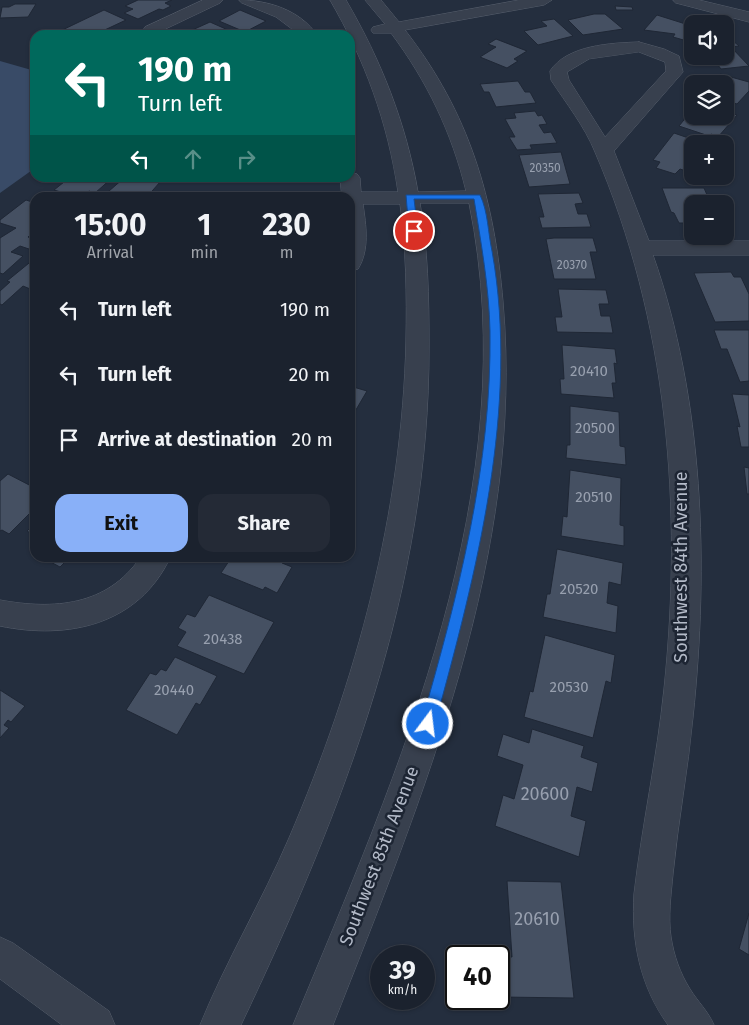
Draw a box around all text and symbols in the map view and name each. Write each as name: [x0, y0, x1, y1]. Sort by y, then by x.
map controls: [684, 15, 734, 245]
button: sound: [684, 15, 734, 65]
text: 190 m: [138, 48, 232, 90]
icon: left: [55, 50, 120, 115]
button: layers: [684, 75, 734, 125]
text: Turn left: [138, 90, 222, 117]
button: +: [684, 135, 734, 185]
icon: left: [126, 145, 154, 173]
icon: ahead: [179, 145, 207, 173]
icon: right: [232, 145, 260, 173]
house number: 20350: [529, 161, 561, 175]
button: −: [684, 195, 734, 245]
text: 15:00: [74, 207, 146, 243]
text: 1: [197, 207, 211, 243]
text: 230: [262, 207, 311, 243]
pin: [393, 210, 435, 252]
icon: arrive: [400, 217, 428, 245]
text: Arrival: [87, 243, 134, 262]
text: min: [191, 243, 218, 262]
text: m: [280, 243, 293, 262]
house number: 20370: [557, 258, 587, 272]
icon: left: [55, 296, 83, 324]
text: Turn left: [98, 298, 172, 321]
text: 190 m: [280, 298, 330, 321]
icon: left: [55, 361, 83, 389]
house number: 20410: [570, 362, 608, 380]
text: Turn left: [98, 363, 172, 386]
text: 20 m: [289, 363, 330, 386]
house number: 20500: [575, 419, 615, 437]
icon: arrive: [55, 426, 83, 454]
text: Arrive at destination: [98, 428, 277, 451]
text: 20 m: [292, 428, 333, 451]
street label: Southwest 84th Avenue: [670, 471, 692, 663]
house number: 20510: [575, 488, 613, 506]
button: Exit: [55, 494, 188, 552]
button: Share: [198, 494, 330, 552]
house number: 20520: [560, 580, 598, 598]
house number: 20438: [203, 630, 243, 648]
house number: 20530: [549, 678, 589, 696]
house number: 20440: [154, 681, 194, 699]
position arrow: [401, 697, 453, 749]
street label: Southwest 85th Avenue: [335, 763, 423, 949]
house number: 20600: [521, 783, 569, 805]
house number: 20610: [514, 908, 560, 930]
speed limit sign: 40: [445, 945, 510, 1010]
text: 39: [389, 956, 416, 986]
text: km/h: [388, 983, 417, 997]

